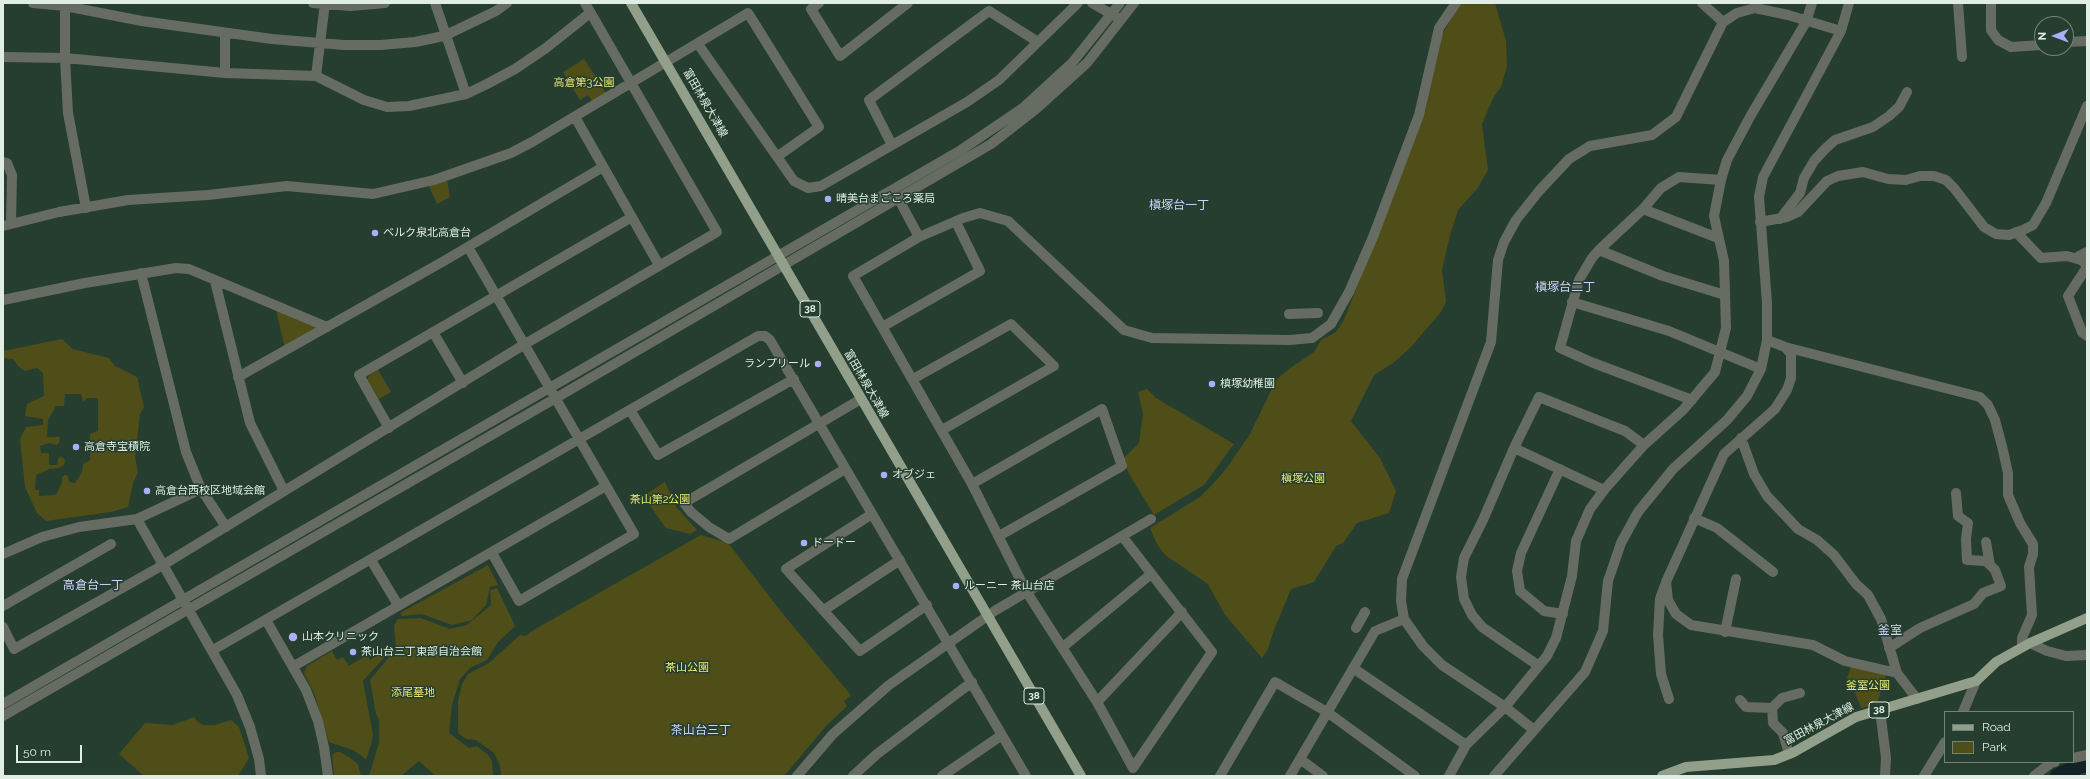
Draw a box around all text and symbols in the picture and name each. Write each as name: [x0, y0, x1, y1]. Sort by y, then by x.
north arrow: [2034, 16, 2074, 56]
text: N: [2036, 32, 2049, 41]
street label: 富田林泉大津線: [680, 66, 730, 140]
park label: 高倉第3公園: [554, 76, 614, 90]
place label: 晴美台まごころ薬局: [836, 192, 935, 206]
marker: 晴美台まごころ薬局: [823, 194, 833, 204]
district label: 槇塚台一丁: [1149, 198, 1209, 212]
place label: ベルク泉北高倉台: [383, 226, 471, 240]
marker: ベルク泉北高倉台: [370, 228, 380, 238]
district label: 槇塚台二丁: [1535, 280, 1595, 294]
road number: 38: [800, 301, 820, 317]
street label: 富田林泉大津線: [841, 347, 891, 421]
place label: ランプリール: [744, 357, 810, 371]
marker: ランプリール: [813, 359, 823, 369]
place label: 槙塚幼稚園: [1220, 377, 1275, 391]
marker: 槙塚幼稚園: [1207, 379, 1217, 389]
place label: 高倉寺宝積院: [84, 440, 150, 454]
marker: 高倉寺宝積院: [71, 442, 81, 452]
place label: オブジェ: [892, 468, 936, 482]
marker: オブジェ: [879, 470, 889, 480]
park label: 槇塚公園: [1281, 472, 1325, 486]
place label: 高倉台西校区地域会館: [155, 484, 265, 498]
marker: 高倉台西校区地域会館: [142, 486, 152, 496]
park label: 茶山第2公園: [630, 493, 690, 507]
place label: ドードー: [812, 536, 856, 550]
marker: ドードー: [799, 538, 809, 548]
district label: 高倉台一丁: [63, 578, 123, 592]
place label: ルーニー 茶山台店: [964, 579, 1055, 593]
marker: ルーニー 茶山台店: [951, 581, 961, 591]
district label: 釜室: [1878, 623, 1902, 637]
place label: 山本クリニック: [302, 630, 379, 644]
marker: 山本クリニック: [287, 631, 299, 643]
place label: 茶山台三丁東部自治会館: [361, 645, 482, 659]
marker: 茶山台三丁東部自治会館: [348, 647, 358, 657]
park label: 茶山公園: [665, 661, 709, 675]
park label: 釜室公園: [1846, 679, 1890, 693]
park label: 添尾墓地: [391, 686, 435, 700]
road number: 38: [1024, 688, 1044, 704]
street label: 富田林泉大津線: [1782, 700, 1856, 748]
road number: 38: [1869, 702, 1889, 718]
legend: [1944, 711, 2074, 763]
text: Road: [1982, 720, 2011, 734]
district label: 茶山台三丁: [671, 723, 731, 737]
scale bar: [18, 737, 84, 763]
text: Park: [1982, 740, 2007, 754]
text: 50 m: [23, 745, 51, 759]

